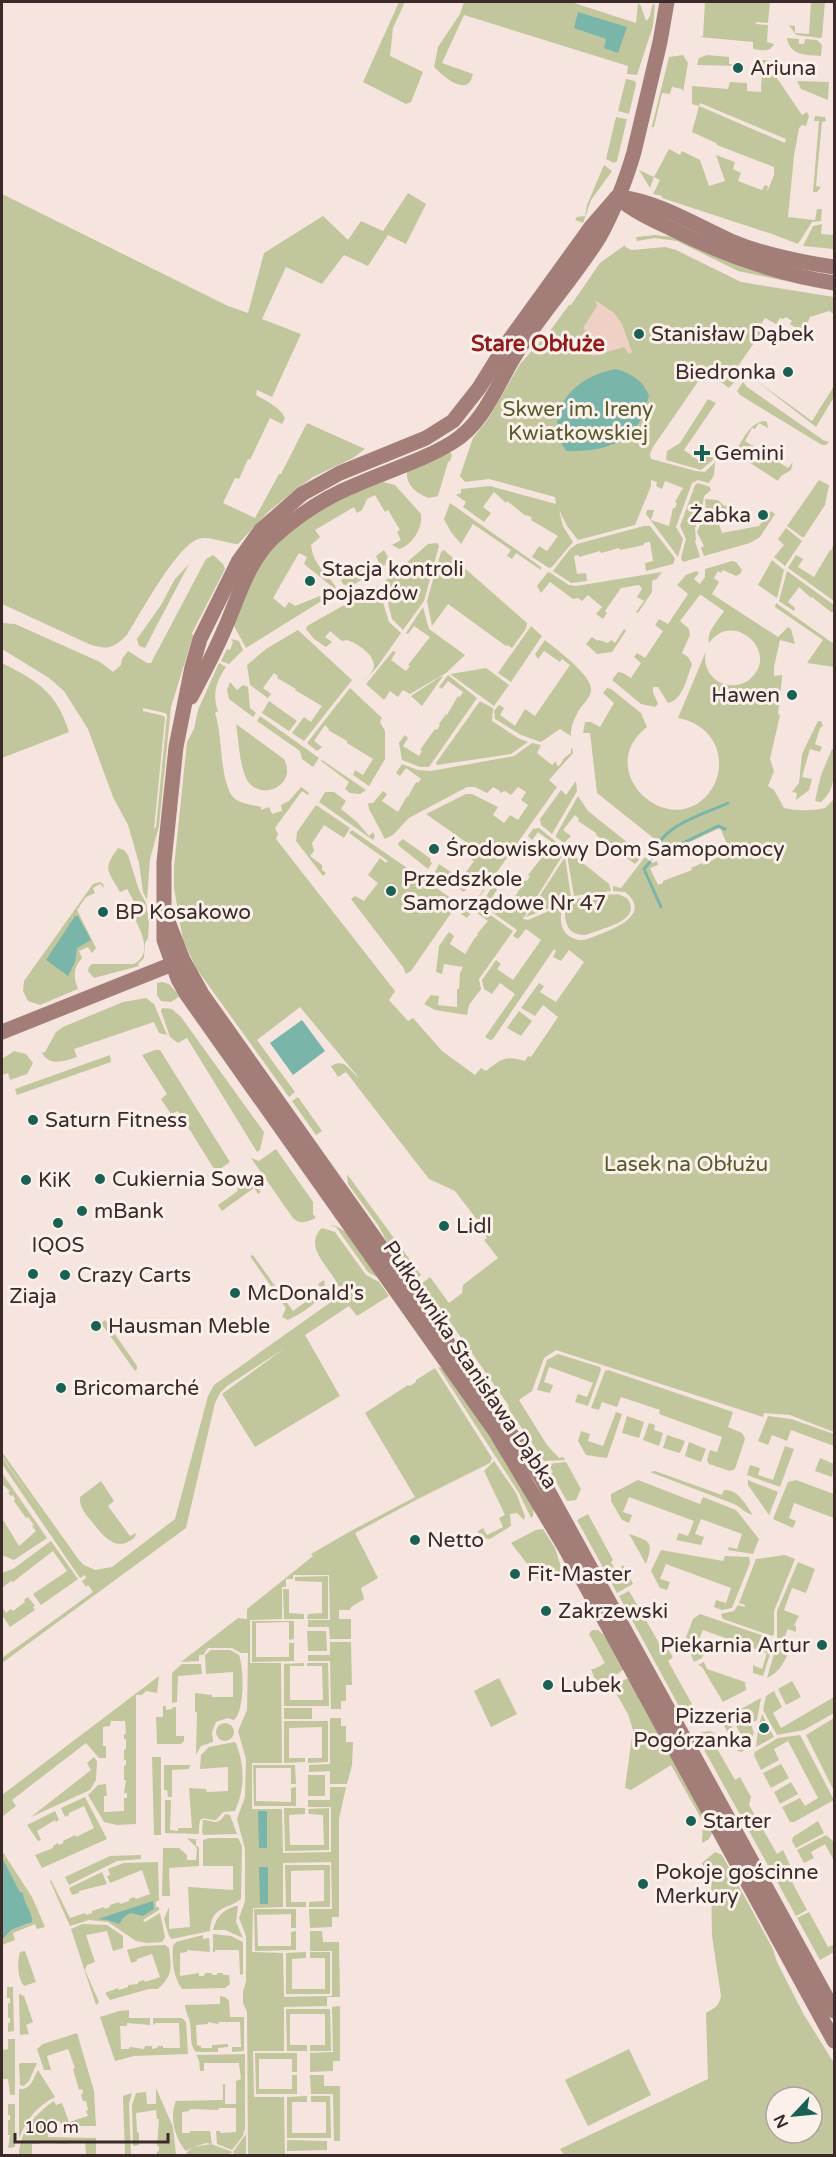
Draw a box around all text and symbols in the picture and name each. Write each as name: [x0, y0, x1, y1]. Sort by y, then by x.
place label: Ariuna: [750, 56, 816, 81]
marker: Ariuna: [731, 61, 745, 75]
place label: Stanisław Dąbek: [651, 322, 814, 347]
marker: Stanisław Dąbek: [632, 327, 646, 341]
district label: Stare Obłuże: [471, 331, 605, 357]
place label: Biedronka: [675, 360, 776, 385]
marker: Biedronka: [781, 365, 795, 379]
park label: Skwer im. Ireny Kwiatkowskiej: [503, 397, 653, 446]
place label: Gemini: [714, 441, 784, 466]
marker: Gemini: [695, 446, 709, 460]
place label: Żabka: [690, 503, 751, 528]
marker: Żabka: [756, 508, 770, 522]
place label: Stacja kontroli pojazdów: [322, 557, 464, 606]
marker: Stacja kontroli pojazdów: [303, 574, 317, 588]
place label: Hawen: [711, 683, 780, 708]
marker: Hawen: [785, 688, 799, 702]
place label: Środowiskowy Dom Samopomocy: [446, 837, 785, 862]
marker: Środowiskowy Dom Samopomocy: [427, 842, 441, 856]
place label: Przedszkole Samorządowe Nr 47: [403, 867, 606, 916]
marker: Przedszkole Samorządowe Nr 47: [384, 884, 398, 898]
place label: BP Kosakowo: [115, 900, 251, 925]
marker: BP Kosakowo: [96, 905, 110, 919]
place label: Saturn Fitness: [45, 1108, 187, 1133]
marker: Saturn Fitness: [26, 1113, 40, 1127]
park label: Lasek na Obłużu: [604, 1152, 768, 1177]
place label: Cukiernia Sowa: [112, 1167, 265, 1192]
place label: KiK: [38, 1168, 71, 1193]
marker: Cukiernia Sowa: [93, 1172, 107, 1186]
marker: KiK: [19, 1173, 33, 1187]
place label: mBank: [94, 1199, 164, 1224]
marker: mBank: [75, 1204, 89, 1218]
place label: Lidl: [456, 1214, 492, 1239]
marker: IQOS: [51, 1216, 65, 1230]
marker: Lidl: [437, 1219, 451, 1233]
place label: IQOS: [31, 1233, 85, 1258]
street label: Pułkownika Stanisława Dąbka: [377, 1236, 563, 1494]
place label: Crazy Carts: [77, 1263, 191, 1288]
marker: Ziaja: [26, 1267, 40, 1281]
marker: Crazy Carts: [58, 1268, 72, 1282]
place label: McDonald's: [247, 1281, 364, 1306]
place label: Ziaja: [9, 1284, 57, 1309]
marker: McDonald's: [228, 1286, 242, 1300]
place label: Hausman Meble: [108, 1314, 270, 1339]
marker: Hausman Meble: [89, 1319, 103, 1333]
place label: Bricomarché: [73, 1376, 199, 1401]
marker: Bricomarché: [54, 1381, 68, 1395]
place label: Netto: [427, 1528, 484, 1553]
marker: Netto: [408, 1533, 422, 1547]
place label: Fit-Master: [527, 1562, 631, 1587]
marker: Fit-Master: [508, 1567, 522, 1581]
place label: Zakrzewski: [558, 1599, 668, 1624]
marker: Zakrzewski: [539, 1604, 553, 1618]
place label: Piekarnia Artur: [660, 1633, 810, 1658]
marker: Piekarnia Artur: [815, 1638, 829, 1652]
place label: Lubek: [560, 1673, 621, 1698]
marker: Lubek: [541, 1678, 555, 1692]
place label: Pizzeria Pogórzanka: [633, 1704, 752, 1753]
marker: Pizzeria Pogórzanka: [757, 1721, 771, 1735]
place label: Starter: [703, 1809, 771, 1834]
marker: Starter: [684, 1814, 698, 1828]
place label: Pokoje gościnne Merkury: [655, 1860, 818, 1909]
marker: Pokoje gościnne Merkury: [636, 1877, 650, 1891]
north arrow: [764, 2085, 824, 2145]
scale bar: [15, 2106, 168, 2144]
text: N: [770, 2111, 793, 2131]
text: 100 m: [24, 2116, 79, 2138]

